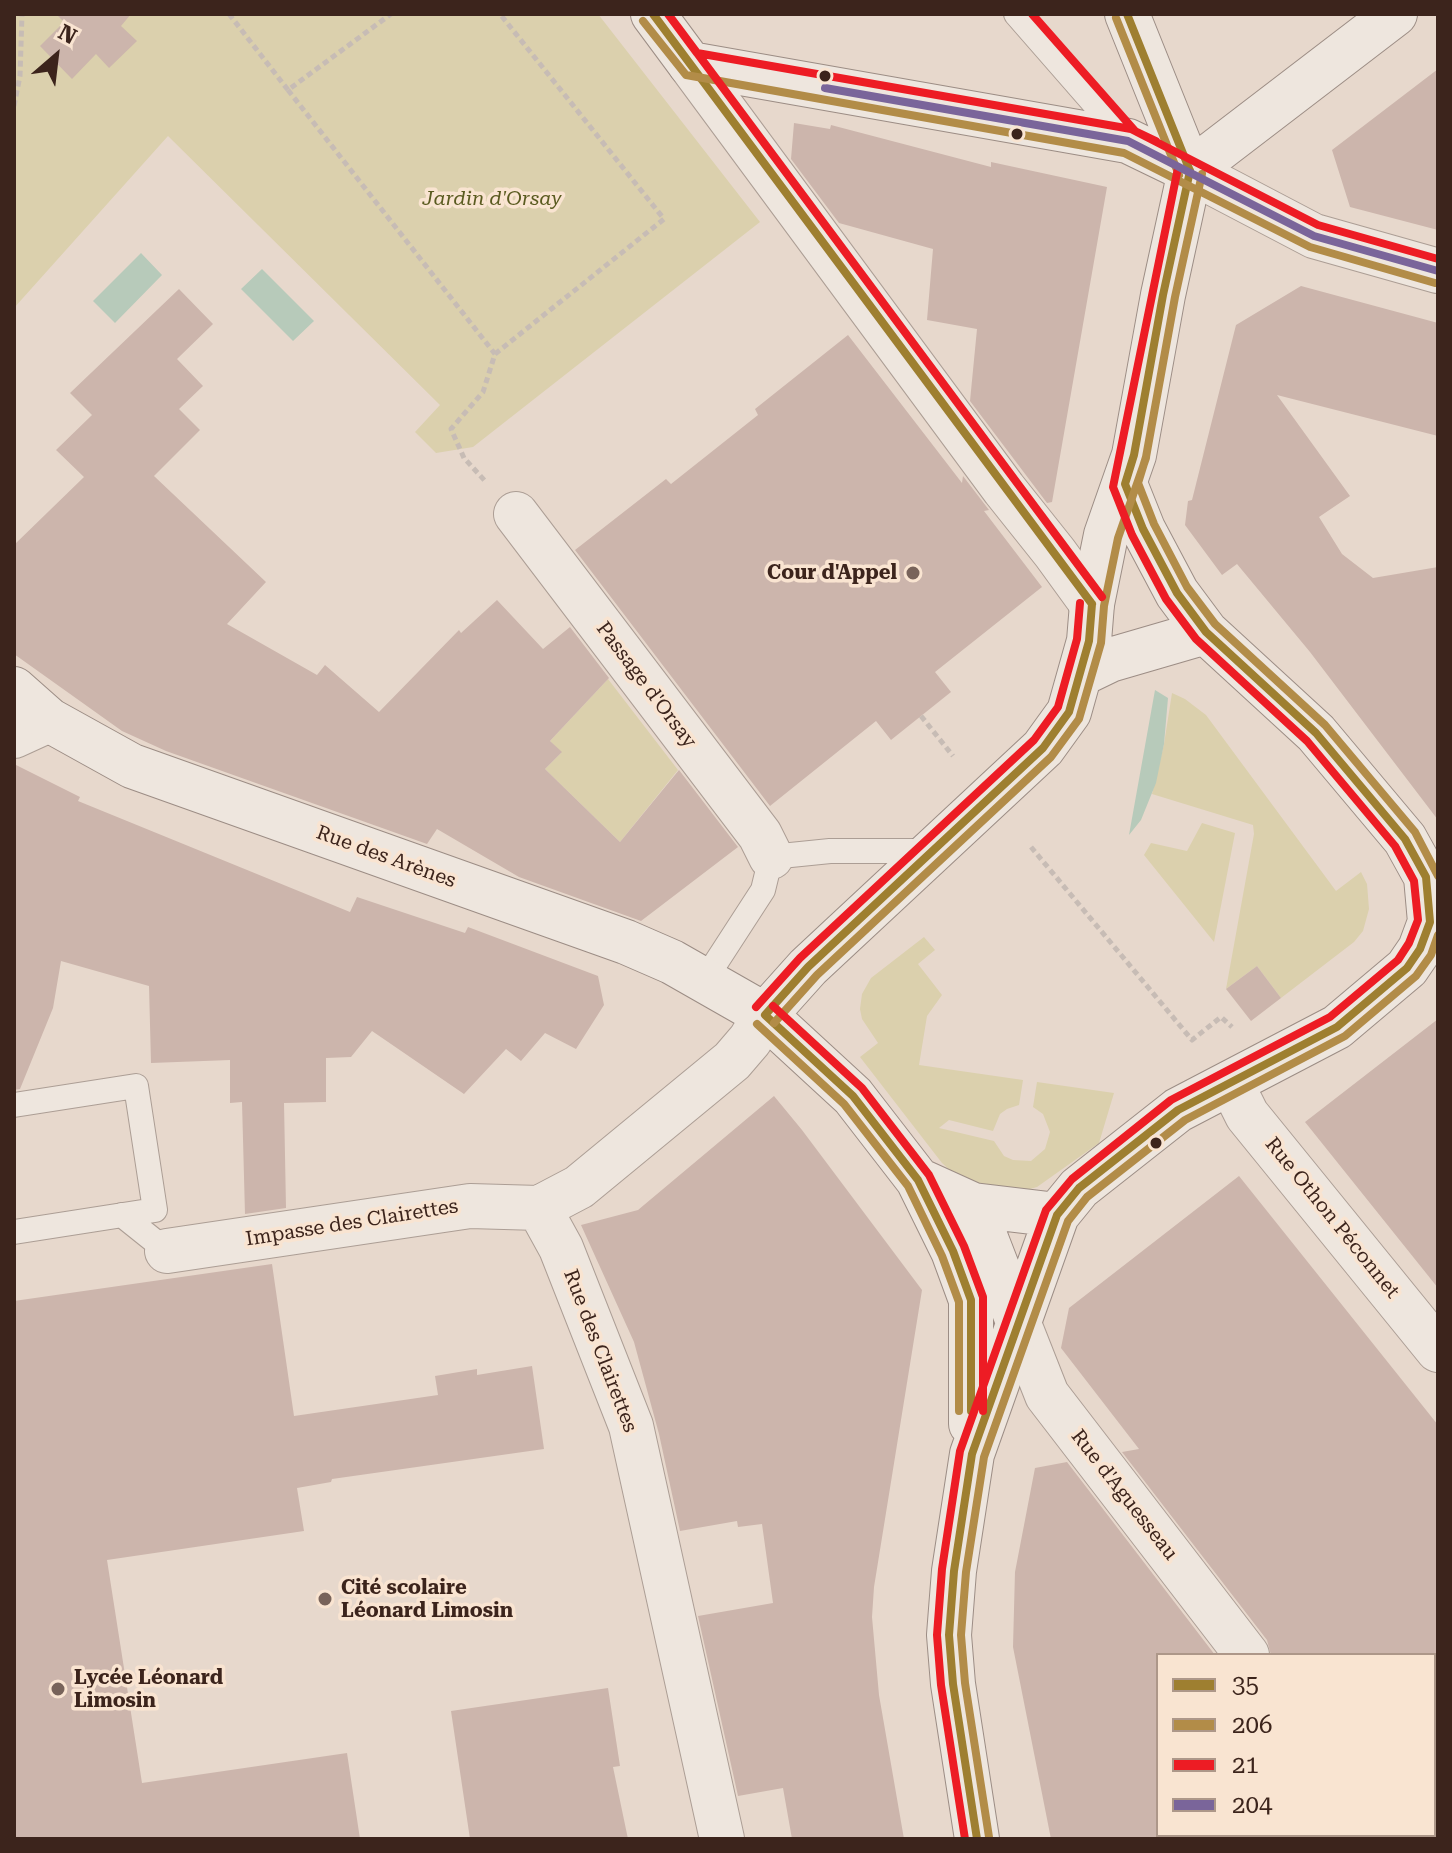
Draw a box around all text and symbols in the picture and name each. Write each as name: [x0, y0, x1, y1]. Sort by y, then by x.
north arrow: [16, 16, 96, 96]
text: N: [54, 19, 81, 49]
unlabelled marker: [817, 68, 833, 84]
unlabelled marker: [1009, 126, 1025, 142]
park label: Jardin d'Orsay: [423, 187, 561, 211]
place label: Cour d'Appel: [767, 561, 897, 585]
marker: Cour d'Appel: [904, 564, 922, 582]
street label: Passage d'Orsay: [591, 617, 701, 753]
street label: Rue des Arènes: [313, 821, 459, 893]
street label: Rue Othon Péconnet: [1260, 1133, 1404, 1303]
unlabelled marker: [1148, 1135, 1164, 1151]
street label: Impasse des Clairettes: [244, 1194, 460, 1252]
street label: Rue des Clairettes: [558, 1266, 642, 1436]
street label: Rue d'Aguesseau: [1066, 1425, 1182, 1565]
place label: Cité scolaire Léonard Limosin: [341, 1576, 513, 1623]
marker: Cité scolaire Léonard Limosin: [316, 1590, 334, 1608]
legend: [1156, 1653, 1436, 1837]
place label: Lycée Léonard Limosin: [74, 1666, 223, 1713]
text: 35: [1232, 1671, 1259, 1699]
marker: Lycée Léonard Limosin: [49, 1680, 67, 1698]
text: 206: [1232, 1711, 1272, 1739]
text: 21: [1232, 1751, 1259, 1779]
text: 204: [1232, 1791, 1272, 1819]

